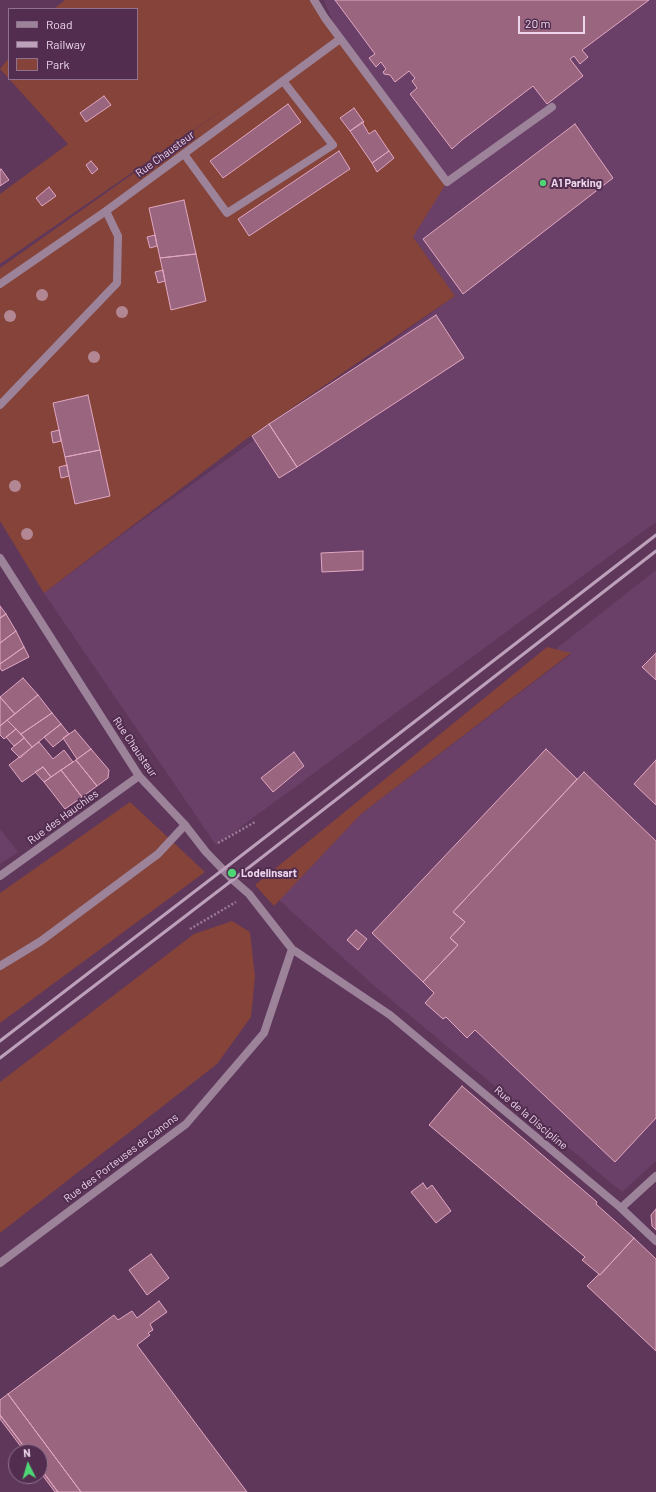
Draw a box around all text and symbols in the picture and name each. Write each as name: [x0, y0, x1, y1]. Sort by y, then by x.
legend: [8, 8, 138, 80]
scale bar: [520, 8, 587, 34]
text: 20 m: [525, 16, 551, 30]
text: Road: [46, 17, 73, 31]
text: Railway: [46, 37, 85, 51]
text: Park: [46, 57, 70, 71]
street label: Rue Chausteur: [133, 128, 197, 180]
place label: A1 Parking: [551, 176, 602, 190]
marker: A1 Parking: [538, 178, 548, 188]
street label: Rue Chausteur: [110, 714, 160, 780]
street label: Rue des Hauchies: [25, 787, 101, 847]
place label: Lodelinsart: [241, 866, 297, 880]
marker: Lodelinsart: [226, 867, 238, 879]
street label: Rue de la Discipline: [492, 1083, 570, 1153]
street label: Rue des Porteuses de Canons: [61, 1111, 181, 1205]
north arrow: [8, 1444, 48, 1484]
text: N: [23, 1446, 31, 1459]

